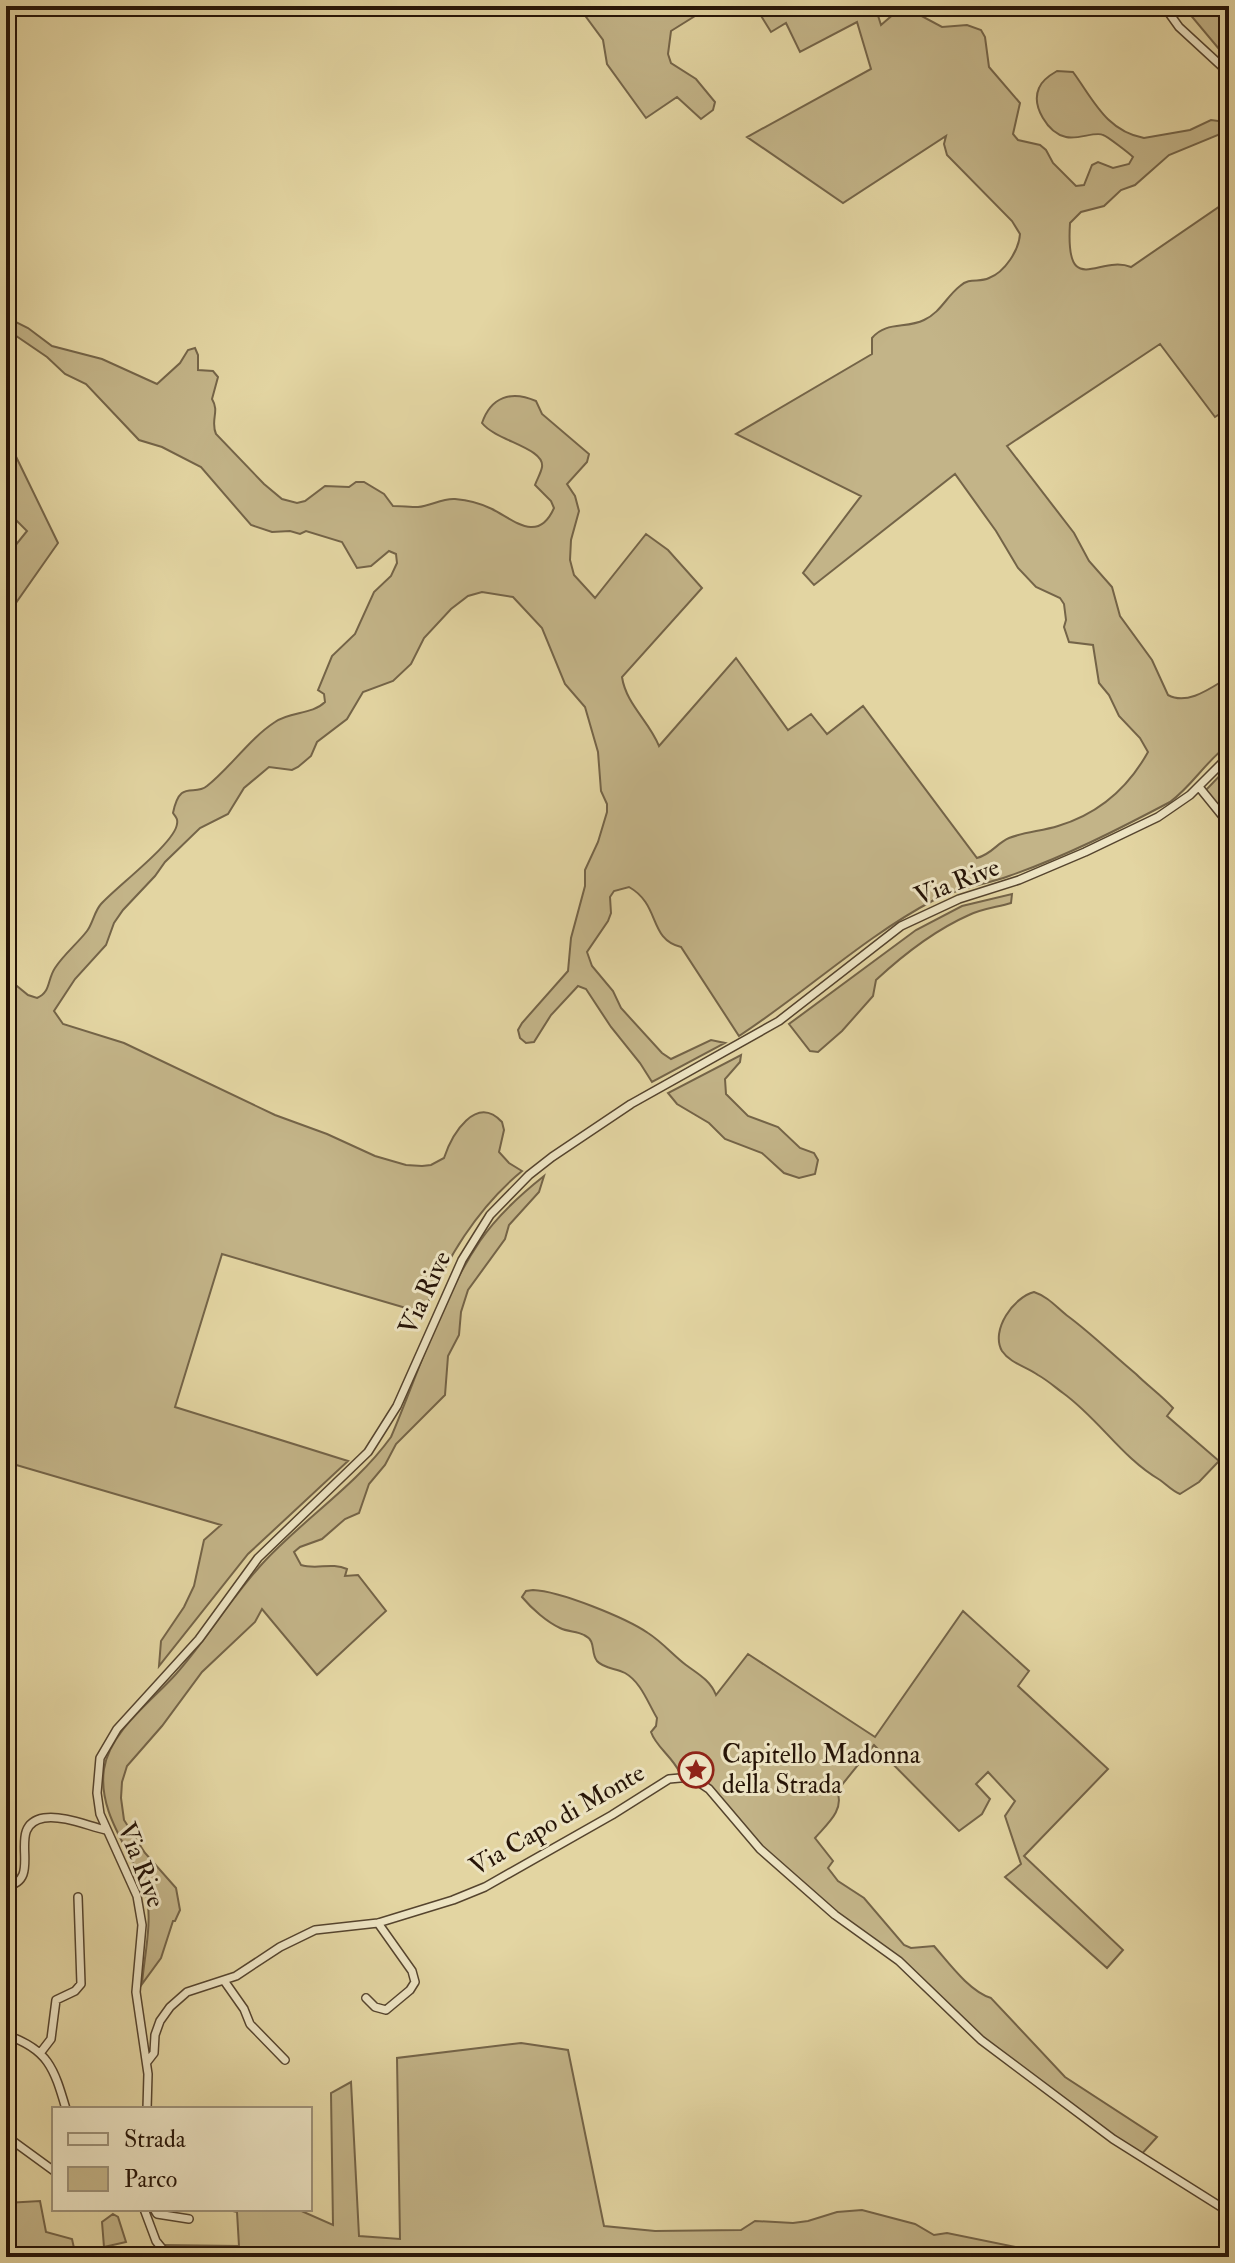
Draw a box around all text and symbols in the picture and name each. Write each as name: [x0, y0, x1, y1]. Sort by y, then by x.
street label: Via Rive: [910, 851, 1004, 913]
street label: Via Rive: [392, 1246, 458, 1340]
place label: Capitello Madonna della Strada: [722, 1739, 921, 1801]
place icon: Capitello Madonna della Strada: [677, 1751, 715, 1789]
street label: Via Capo di Monte: [464, 1757, 651, 1884]
street label: Via Rive: [110, 1818, 172, 1912]
legend: [52, 2107, 312, 2211]
text: Strada: [124, 2124, 187, 2155]
text: Parco: [124, 2164, 177, 2195]

